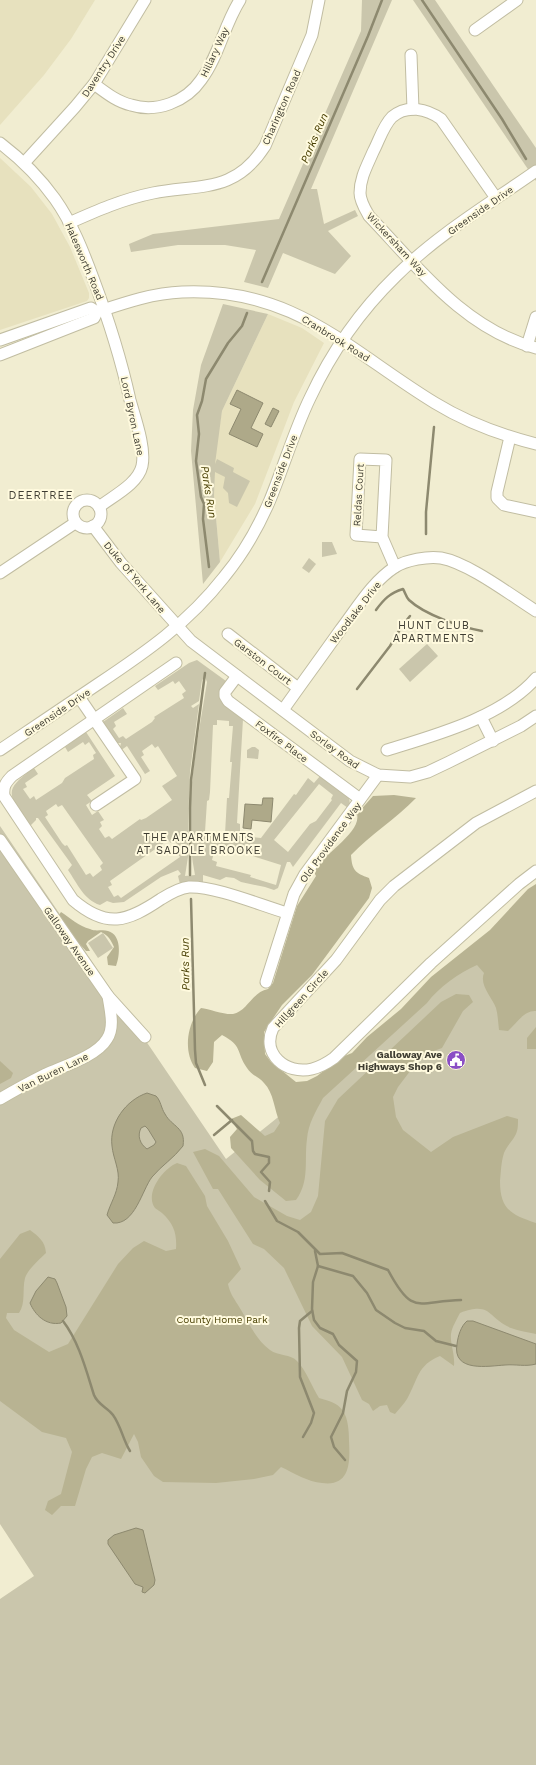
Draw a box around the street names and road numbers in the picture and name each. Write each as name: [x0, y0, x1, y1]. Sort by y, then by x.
street label: Hillary Way: [198, 25, 231, 79]
street label: Daventry Drive: [79, 33, 128, 99]
street label: Charington Road: [260, 68, 303, 147]
street label: Greenside Drive: [446, 184, 515, 237]
street label: Wickersham Way: [364, 210, 429, 279]
street label: Halesworth Road: [63, 221, 106, 302]
street label: Cranbrook Road: [300, 313, 372, 364]
street label: Lord Byron Lane: [119, 376, 146, 457]
street label: Greenside Drive: [262, 433, 300, 509]
street label: Reldas Court: [351, 463, 366, 527]
street label: Duke Of York Lane: [102, 539, 168, 615]
street label: Woodlake Drive: [328, 579, 383, 646]
street label: Garston Court: [232, 636, 294, 687]
street label: Greenside Drive: [22, 686, 93, 739]
street label: Foxfire Place: [253, 718, 310, 765]
street label: Sorley Road: [308, 728, 361, 771]
street label: Old Providence Way: [298, 799, 364, 885]
street label: Galloway Avenue: [42, 905, 98, 978]
street label: Hillgreen Circle: [272, 967, 330, 1030]
street label: Van Buren Lane: [16, 1051, 90, 1094]

